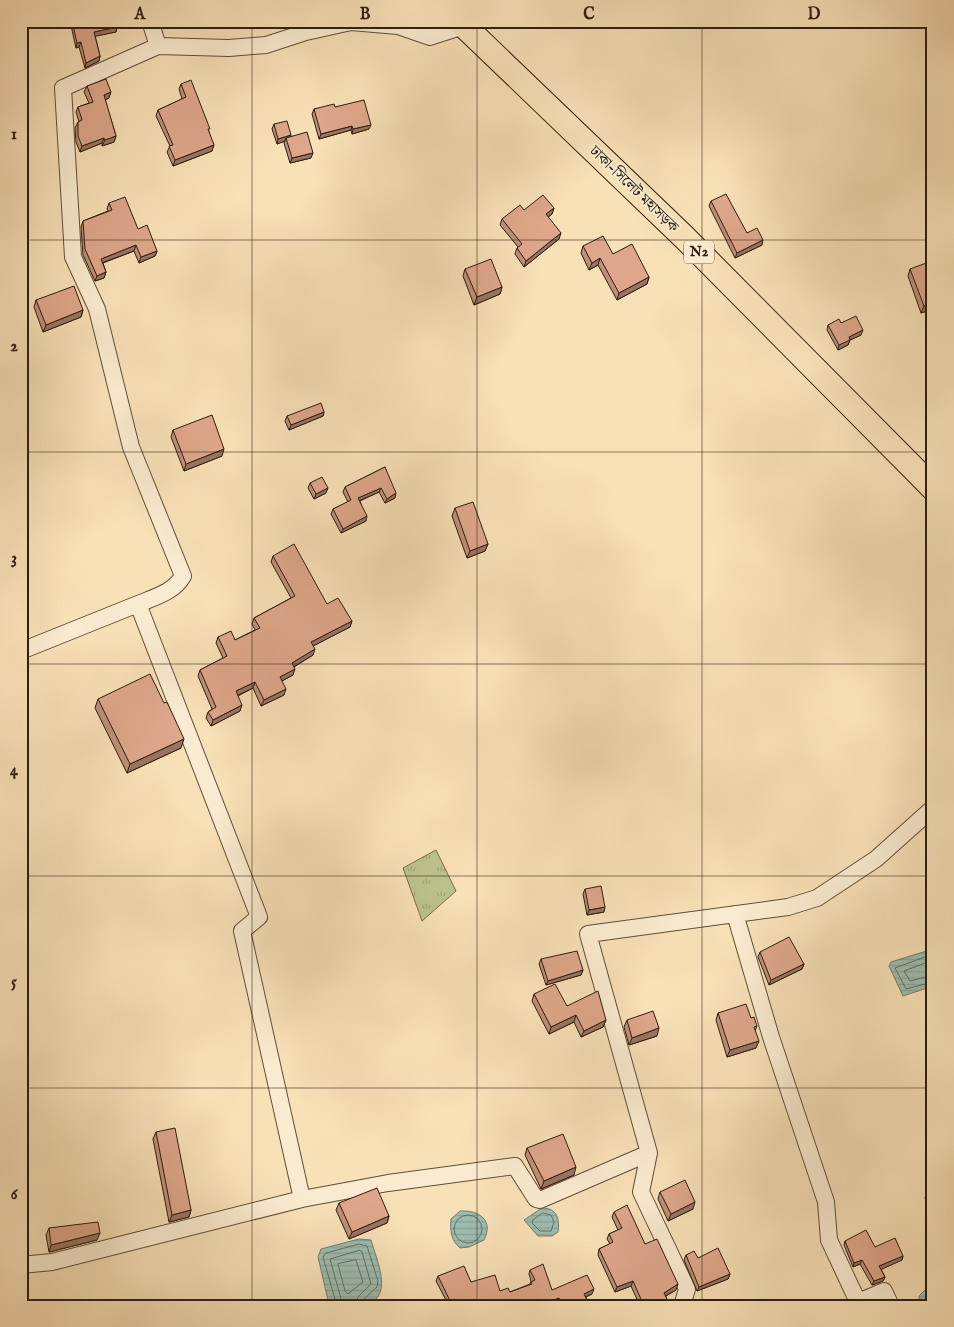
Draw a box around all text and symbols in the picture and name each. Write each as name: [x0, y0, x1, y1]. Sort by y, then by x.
text: A: [134, 5, 147, 25]
text: B: [360, 5, 371, 25]
text: C: [583, 5, 595, 25]
text: D: [808, 5, 821, 25]
text: 1: [11, 125, 17, 145]
street label: ঢাকা-সিলেট মহাসড়ক: [585, 141, 683, 237]
road number: N2: [684, 240, 714, 264]
text: 2: [10, 337, 18, 357]
text: 3: [11, 549, 17, 569]
text: 4: [10, 761, 19, 781]
text: 5: [11, 973, 17, 993]
text: 6: [11, 1185, 19, 1205]

